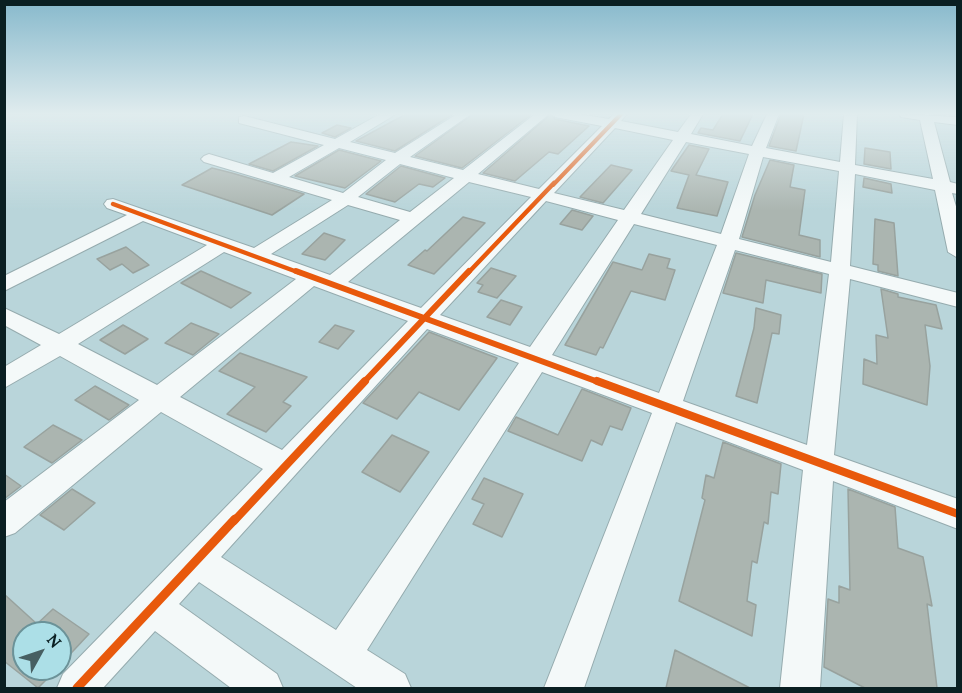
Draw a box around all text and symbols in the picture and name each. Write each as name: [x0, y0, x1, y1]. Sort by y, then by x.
north arrow: [12, 621, 72, 681]
text: N: [43, 630, 66, 652]

